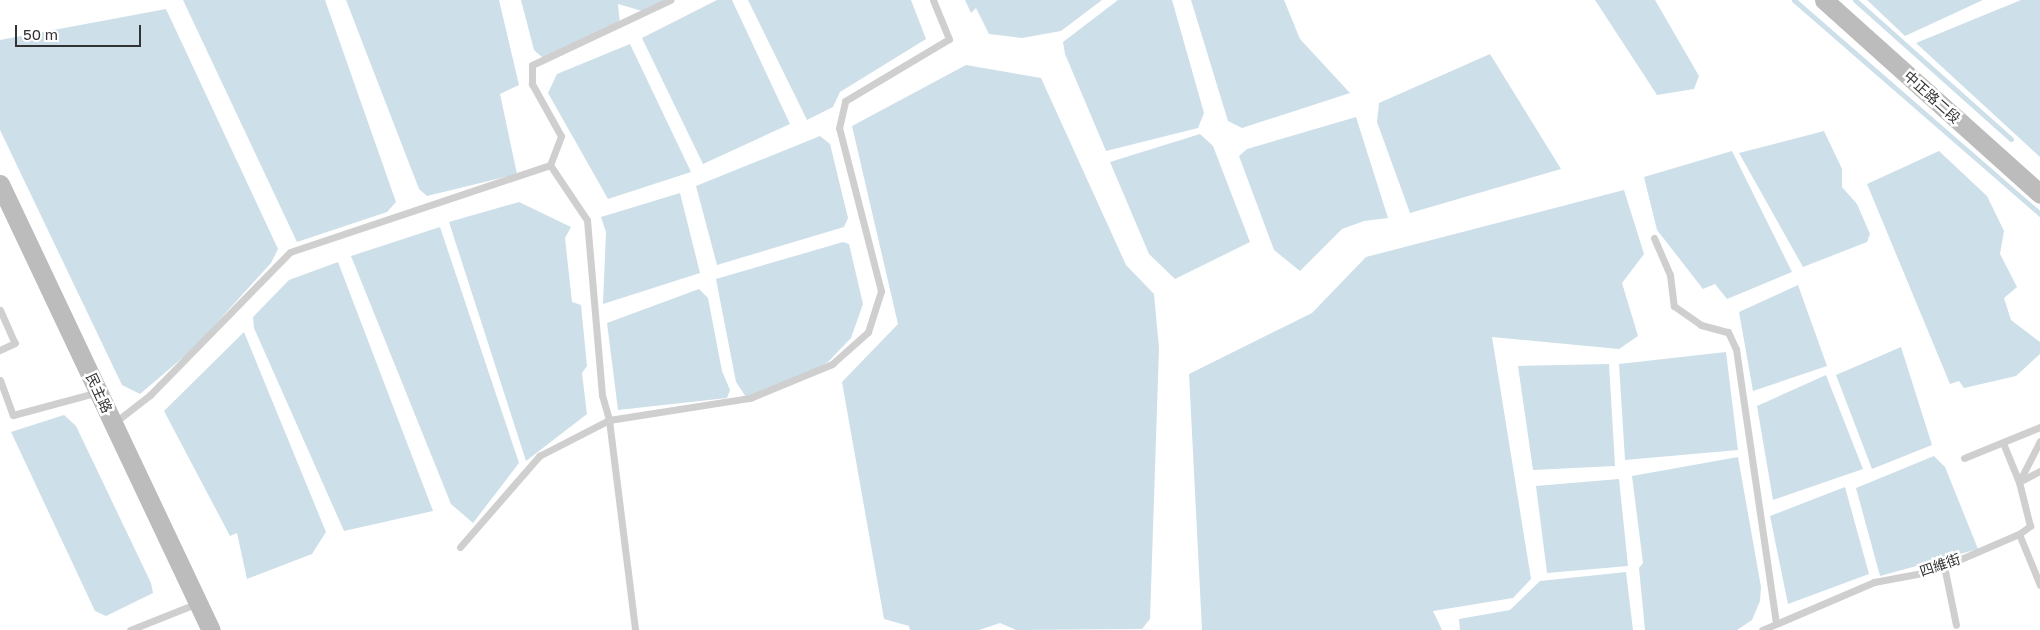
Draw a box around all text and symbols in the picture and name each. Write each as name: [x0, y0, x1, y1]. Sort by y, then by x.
scale bar: [18, 15, 144, 47]
text: 50 m: [23, 25, 58, 43]
street label: 中正路二段: [1900, 67, 1964, 127]
street label: 民主路: [83, 370, 115, 416]
street label: 四維街: [1917, 550, 1963, 580]

